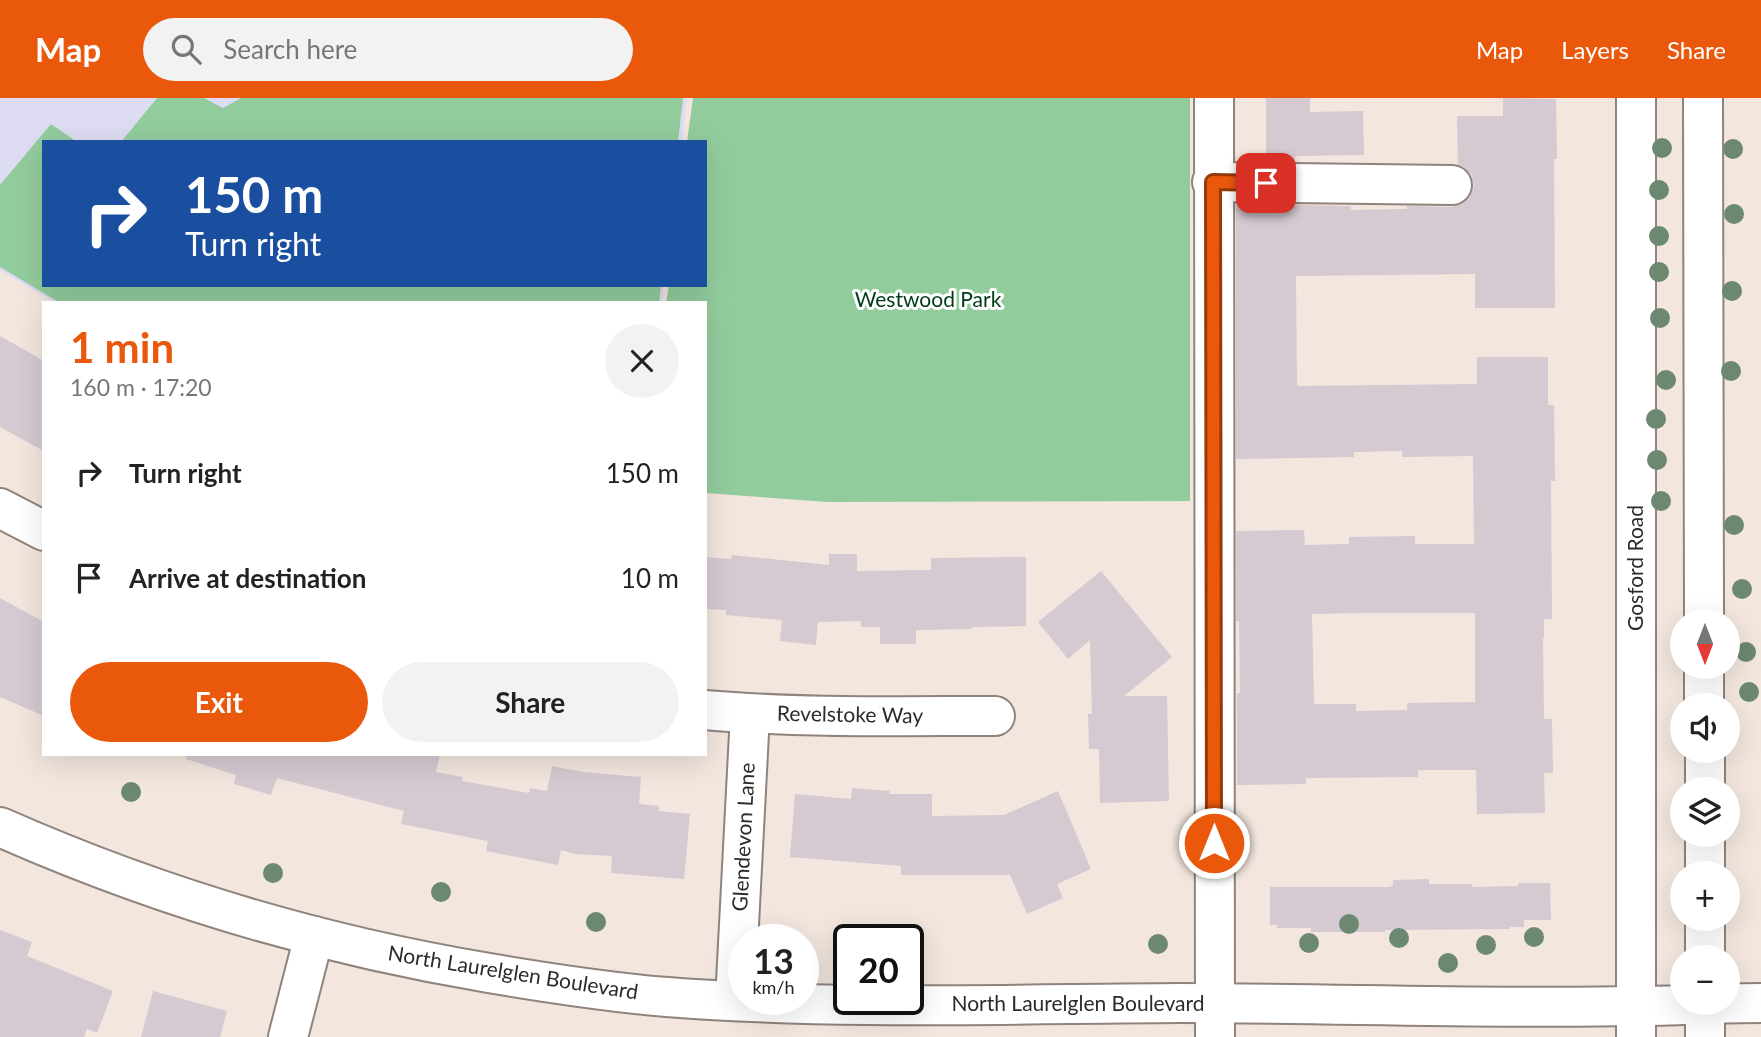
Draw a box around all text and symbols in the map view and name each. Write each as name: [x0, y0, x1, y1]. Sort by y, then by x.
search box: [143, 18, 633, 81]
text: Map: [35, 29, 101, 69]
icon: search: [167, 30, 205, 68]
text: Search here: [223, 33, 357, 65]
text: Map: [1476, 35, 1523, 64]
text: Layers: [1561, 35, 1629, 64]
text: Share: [1667, 35, 1726, 64]
pin: [1236, 153, 1296, 213]
icon: arrive: [1247, 164, 1285, 202]
text: 150 m: [185, 165, 323, 223]
icon: right: [70, 168, 161, 259]
text: Turn right: [185, 224, 321, 263]
park label: Westwood Park: [855, 286, 1002, 311]
text: 1 min: [70, 322, 174, 372]
button: close: [605, 324, 679, 398]
text: 160 m · 17:20: [70, 373, 212, 401]
icon: right: [70, 454, 108, 492]
text: Turn right: [129, 457, 242, 489]
text: 150 m: [606, 457, 679, 489]
street label: Gosford Road: [1622, 505, 1647, 631]
icon: arrive: [70, 559, 108, 597]
text: Arrive at destination: [129, 562, 366, 594]
text: 10 m: [621, 562, 679, 594]
north arrow: [1670, 609, 1740, 679]
map controls: [1670, 609, 1740, 1015]
button: Exit: [70, 662, 368, 742]
button: Share: [382, 662, 679, 742]
button: sound: [1670, 693, 1740, 763]
street label: Revelstoke Way: [777, 700, 924, 727]
street label: Glendevon Lane: [726, 762, 759, 912]
button: layers: [1670, 777, 1740, 847]
position arrow: [1177, 806, 1251, 880]
button: +: [1670, 861, 1740, 931]
speed limit sign: 20: [833, 924, 924, 1015]
street label: North Laurelglen Boulevard: [386, 939, 640, 1004]
text: 13: [753, 939, 794, 981]
button: −: [1670, 945, 1740, 1015]
text: km/h: [752, 976, 795, 998]
street label: North Laurelglen Boulevard: [951, 990, 1205, 1015]

